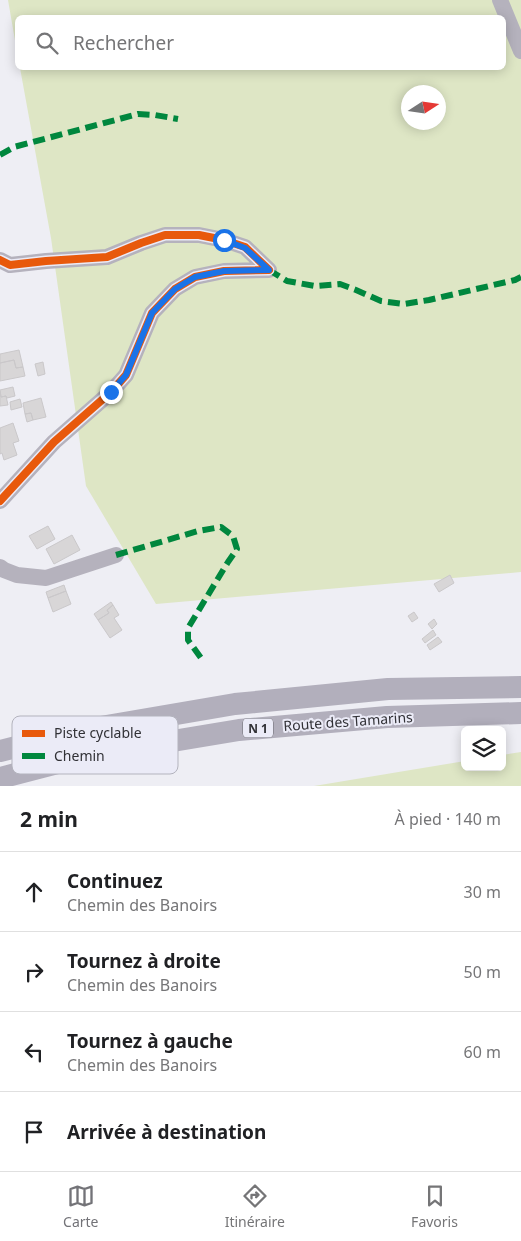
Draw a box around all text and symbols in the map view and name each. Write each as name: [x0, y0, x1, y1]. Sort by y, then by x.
search box: [15, 15, 506, 70]
icon: search: [33, 29, 61, 57]
text: Rechercher: [73, 30, 174, 56]
north arrow: [401, 85, 446, 130]
route start: [213, 229, 236, 252]
route end: [100, 381, 123, 404]
street label: Route des Tamarins: [283, 707, 414, 735]
legend: [12, 716, 178, 774]
road number: N 1: [243, 718, 273, 738]
text: Piste cyclable: [54, 723, 142, 742]
map controls: [461, 726, 506, 771]
button: layers: [461, 726, 506, 771]
text: Chemin: [54, 746, 105, 765]
text: 2 min: [20, 805, 78, 833]
text: À pied · 140 m: [395, 808, 501, 830]
text: Continuez: [67, 868, 163, 894]
icon: ahead: [20, 878, 48, 906]
text: 30 m: [464, 881, 501, 903]
text: Chemin des Banoirs: [67, 894, 217, 916]
text: Tournez à droite: [67, 948, 221, 974]
icon: right: [20, 958, 48, 986]
text: 50 m: [464, 961, 501, 983]
text: Chemin des Banoirs: [67, 974, 217, 996]
text: Tournez à gauche: [67, 1028, 233, 1054]
icon: left: [20, 1038, 48, 1066]
text: 60 m: [464, 1041, 501, 1063]
text: Chemin des Banoirs: [67, 1054, 217, 1076]
icon: arrive: [20, 1118, 48, 1146]
text: Arrivée à destination: [67, 1119, 266, 1145]
tab: Carte: [63, 1182, 99, 1231]
tab: Itinéraire: [225, 1182, 285, 1231]
tab: Favoris: [411, 1182, 458, 1231]

